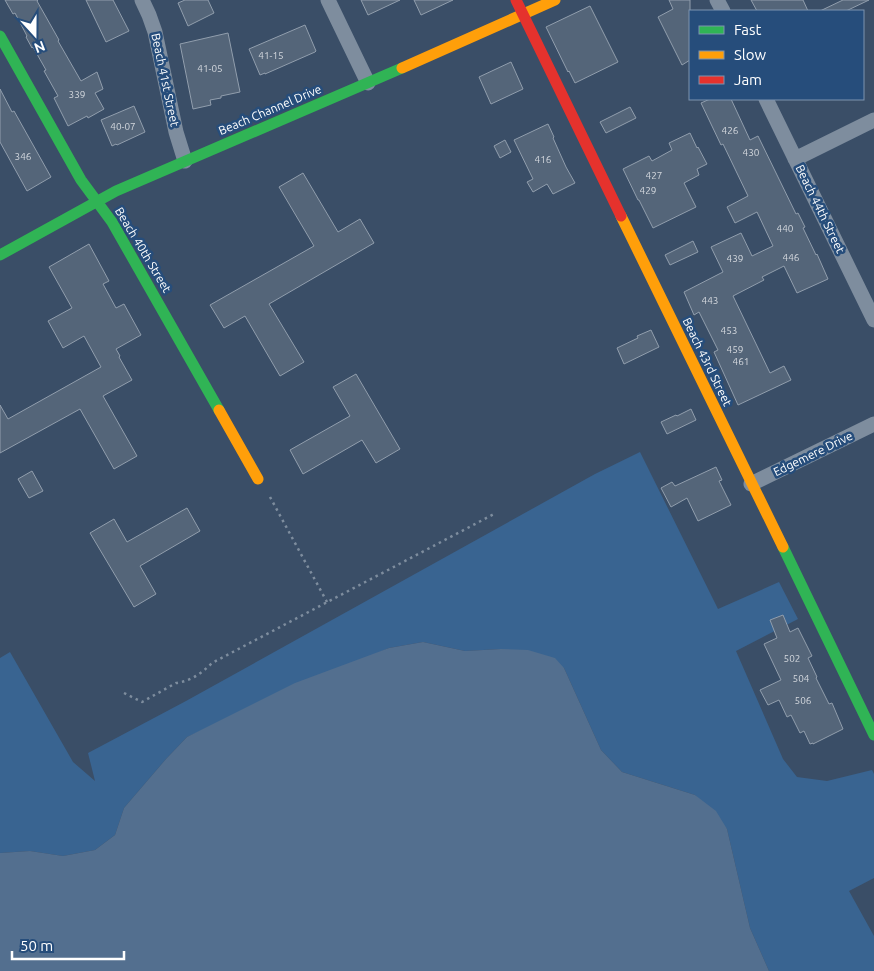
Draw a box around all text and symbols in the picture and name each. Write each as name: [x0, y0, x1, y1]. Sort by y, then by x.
north arrow: [10, 10, 60, 60]
legend: [689, 10, 864, 100]
text: Fast: [734, 21, 762, 38]
street label: Beach 41st Street: [149, 32, 182, 128]
text: N: [32, 38, 47, 56]
text: Slow: [734, 46, 767, 63]
house number: 41-15: [258, 50, 284, 61]
house number: 41-05: [197, 63, 223, 74]
text: Jam: [734, 71, 762, 88]
street label: Beach Channel Drive: [216, 82, 323, 137]
house number: 339: [69, 89, 85, 100]
house number: 40-07: [110, 121, 136, 132]
house number: 426: [722, 125, 739, 136]
house number: 430: [743, 147, 760, 158]
house number: 346: [15, 151, 32, 162]
house number: 416: [535, 154, 552, 165]
street label: Beach 44th Street: [793, 162, 848, 255]
house number: 427: [646, 170, 662, 181]
house number: 429: [640, 185, 656, 196]
street label: Beach 40th Street: [113, 205, 174, 295]
house number: 440: [777, 223, 794, 234]
house number: 446: [783, 252, 800, 263]
house number: 439: [727, 253, 743, 264]
house number: 443: [702, 295, 718, 306]
street label: Beach 43rd Street: [680, 315, 735, 408]
house number: 453: [721, 325, 737, 336]
house number: 459: [727, 344, 743, 355]
house number: 461: [733, 356, 749, 367]
street label: Edgemere Drive: [771, 429, 854, 478]
house number: 502: [784, 653, 800, 664]
house number: 504: [793, 673, 810, 684]
house number: 506: [795, 695, 812, 706]
scale bar: [12, 928, 125, 960]
text: 50 m: [20, 937, 53, 954]

